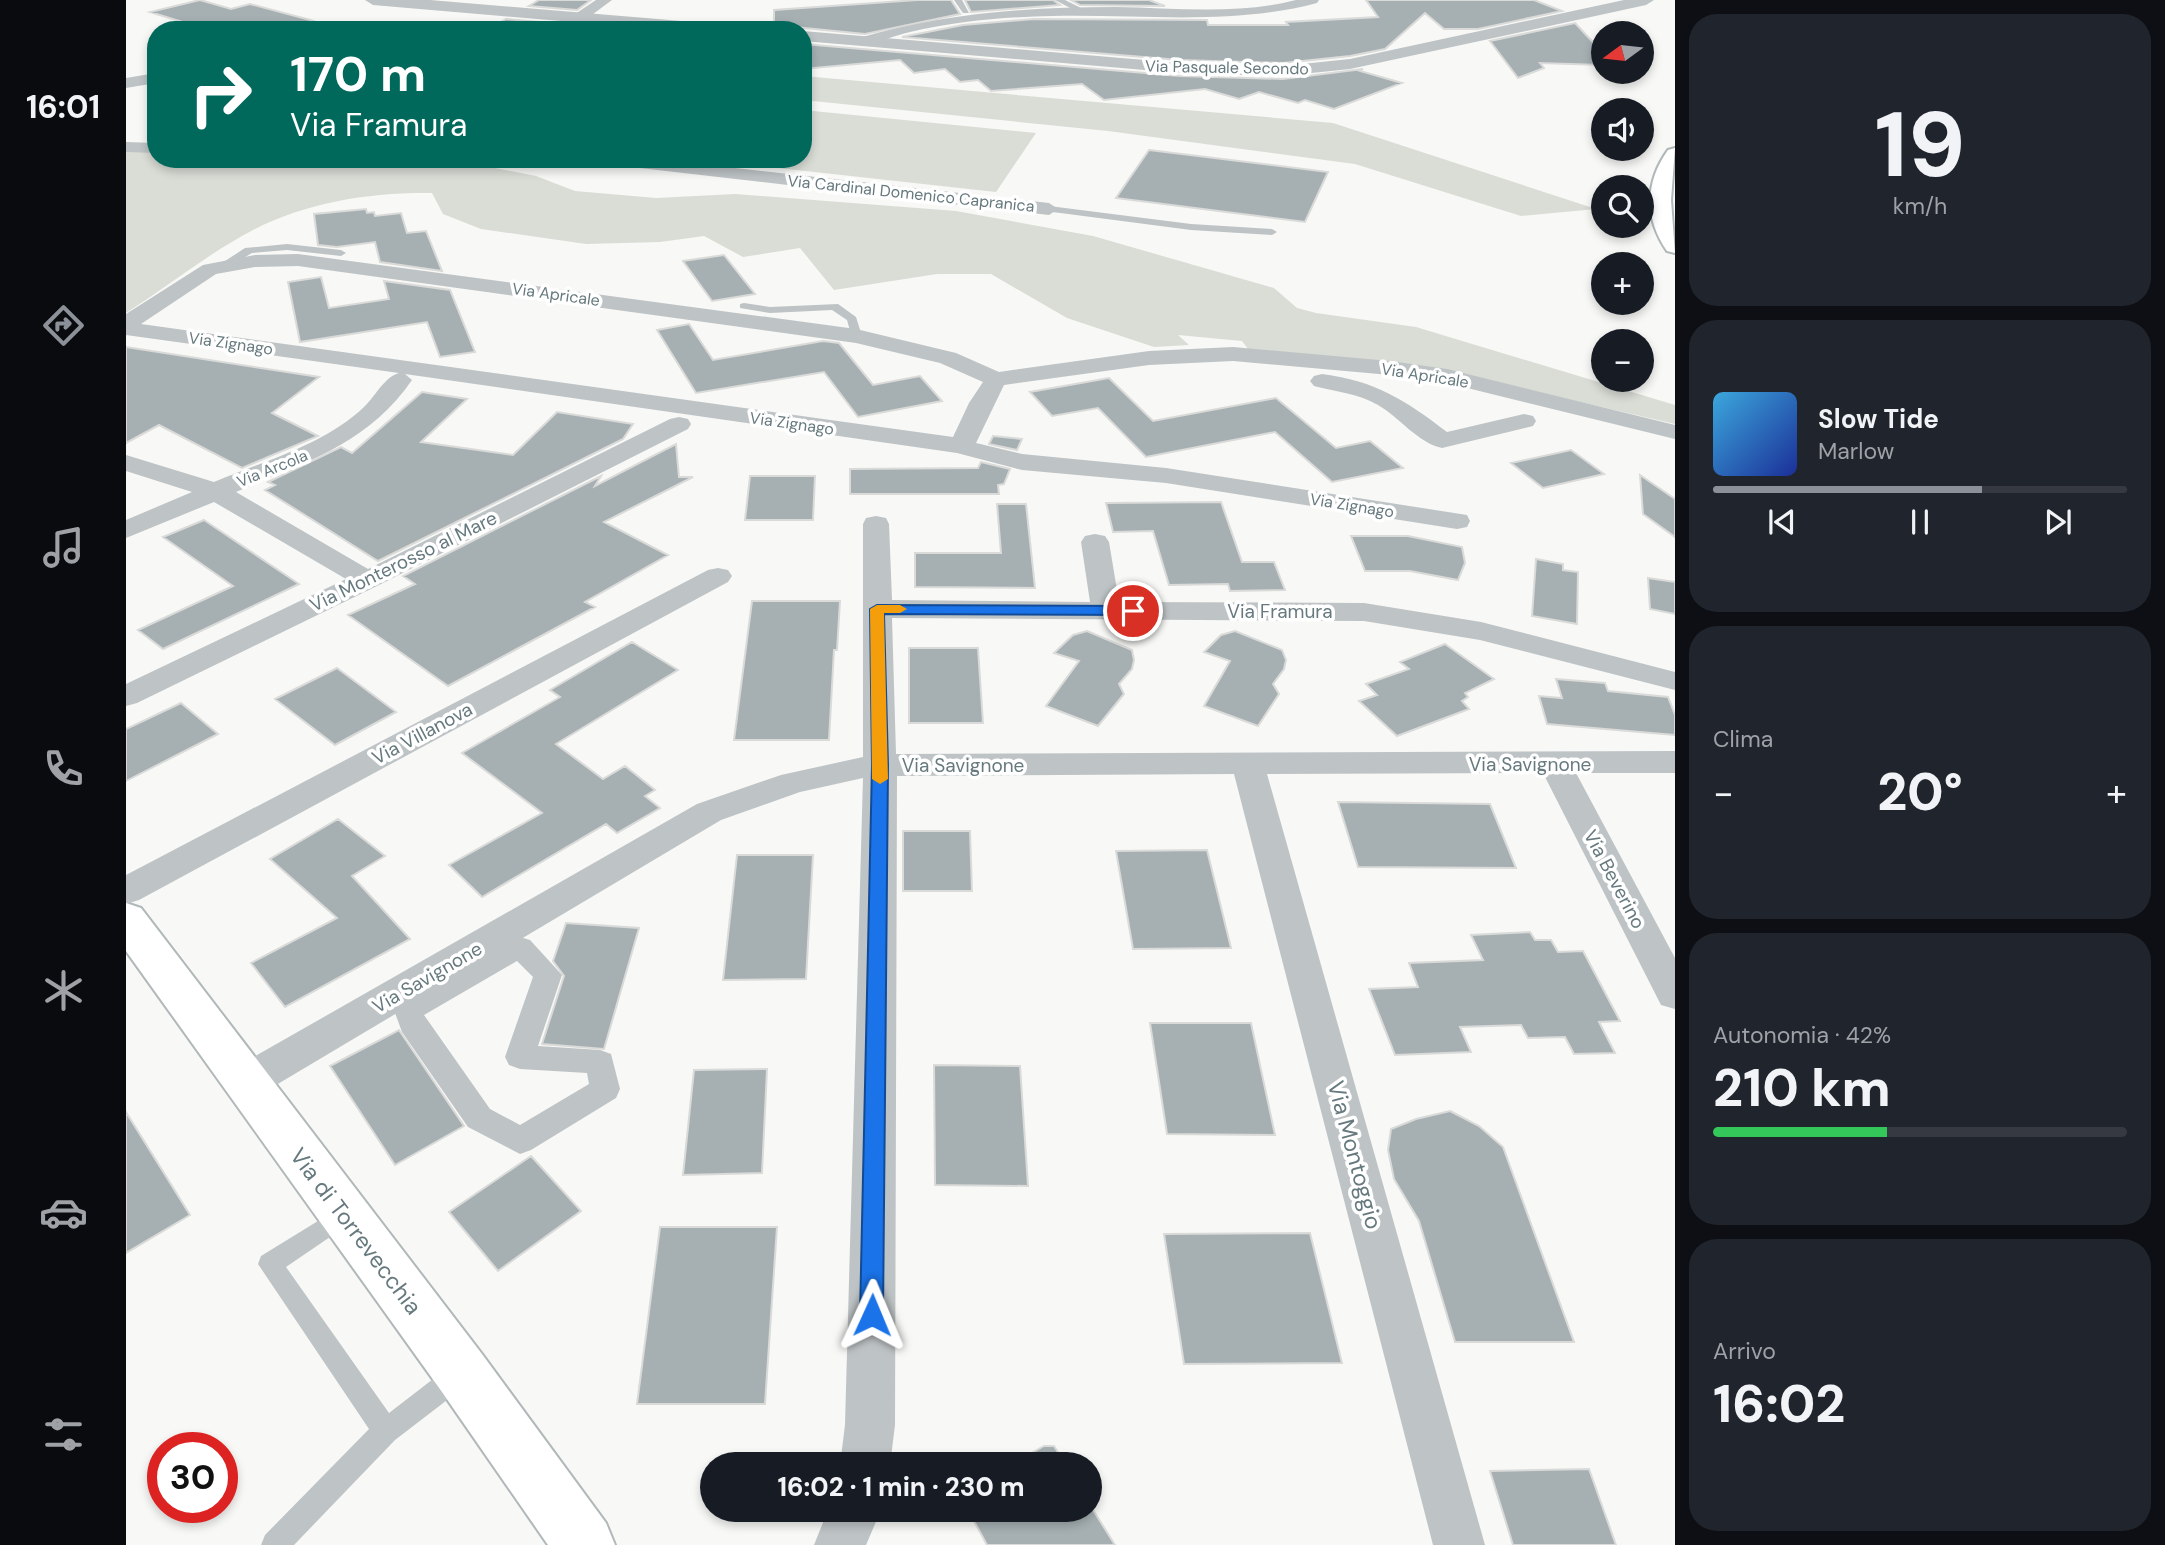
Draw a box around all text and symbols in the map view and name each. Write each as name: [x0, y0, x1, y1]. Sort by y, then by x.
north arrow: [1591, 21, 1654, 84]
map controls: [1591, 21, 1654, 392]
text: 170 m: [290, 42, 426, 106]
icon: right: [175, 49, 266, 140]
street label: Via Pasquale Secondo: [1145, 56, 1309, 79]
text: 16:01: [26, 86, 100, 128]
text: 19: [1875, 86, 1965, 204]
button: sound: [1591, 98, 1654, 161]
text: Via Framura: [290, 104, 467, 146]
street label: Via Cardinal Domenico Capranica: [786, 170, 1036, 217]
button: search: [1591, 175, 1654, 238]
text: km/h: [1893, 191, 1947, 221]
button: +: [1591, 252, 1654, 315]
street label: Via Apricale: [511, 278, 601, 311]
icon: directions: [39, 301, 88, 350]
street label: Via Zignago: [187, 327, 274, 360]
button: −: [1591, 329, 1654, 392]
street label: Via Apricale: [1380, 358, 1470, 393]
text: Slow Tide: [1818, 402, 1939, 436]
street label: Via Zignago: [748, 407, 835, 440]
text: Marlow: [1818, 436, 1894, 466]
street label: Via Arcola: [234, 445, 311, 492]
street label: Via Zignago: [1308, 488, 1396, 523]
icon: previous: [1763, 503, 1801, 541]
icon: pause: [1901, 503, 1939, 541]
icon: next: [2039, 503, 2077, 541]
street label: Via Monterosso al Mare: [305, 505, 501, 618]
icon: music: [39, 523, 88, 572]
pin: [1103, 581, 1163, 641]
icon: arrive: [1114, 592, 1152, 630]
street label: Via Framura: [1227, 599, 1333, 624]
street label: Via Villanova: [368, 697, 477, 770]
text: Clima: [1713, 724, 1773, 754]
icon: phone: [39, 744, 88, 793]
street label: Via Savignone: [1469, 752, 1591, 777]
street label: Via Savignone: [902, 753, 1024, 778]
text: 20°: [1877, 758, 1963, 826]
text: −: [1713, 768, 1734, 818]
text: +: [2106, 768, 2127, 818]
street label: Via Beverino: [1578, 825, 1651, 933]
street label: Via Savignone: [368, 936, 487, 1019]
icon: climate: [39, 966, 88, 1015]
text: Autonomia · 42%: [1713, 1020, 1891, 1050]
text: 210 km: [1713, 1054, 1891, 1122]
street label: Via Montoggio: [1321, 1078, 1389, 1232]
street label: Via di Torrevecchia: [283, 1142, 429, 1320]
icon: car: [39, 1188, 88, 1237]
position arrow: [835, 1278, 909, 1352]
text: Arrivo: [1713, 1336, 1776, 1366]
text: 16:02: [1713, 1370, 1845, 1438]
icon: filters: [39, 1410, 88, 1459]
speed limit sign: 30: [147, 1432, 238, 1523]
text: 16:02 · 1 min · 230 m: [778, 1470, 1025, 1504]

